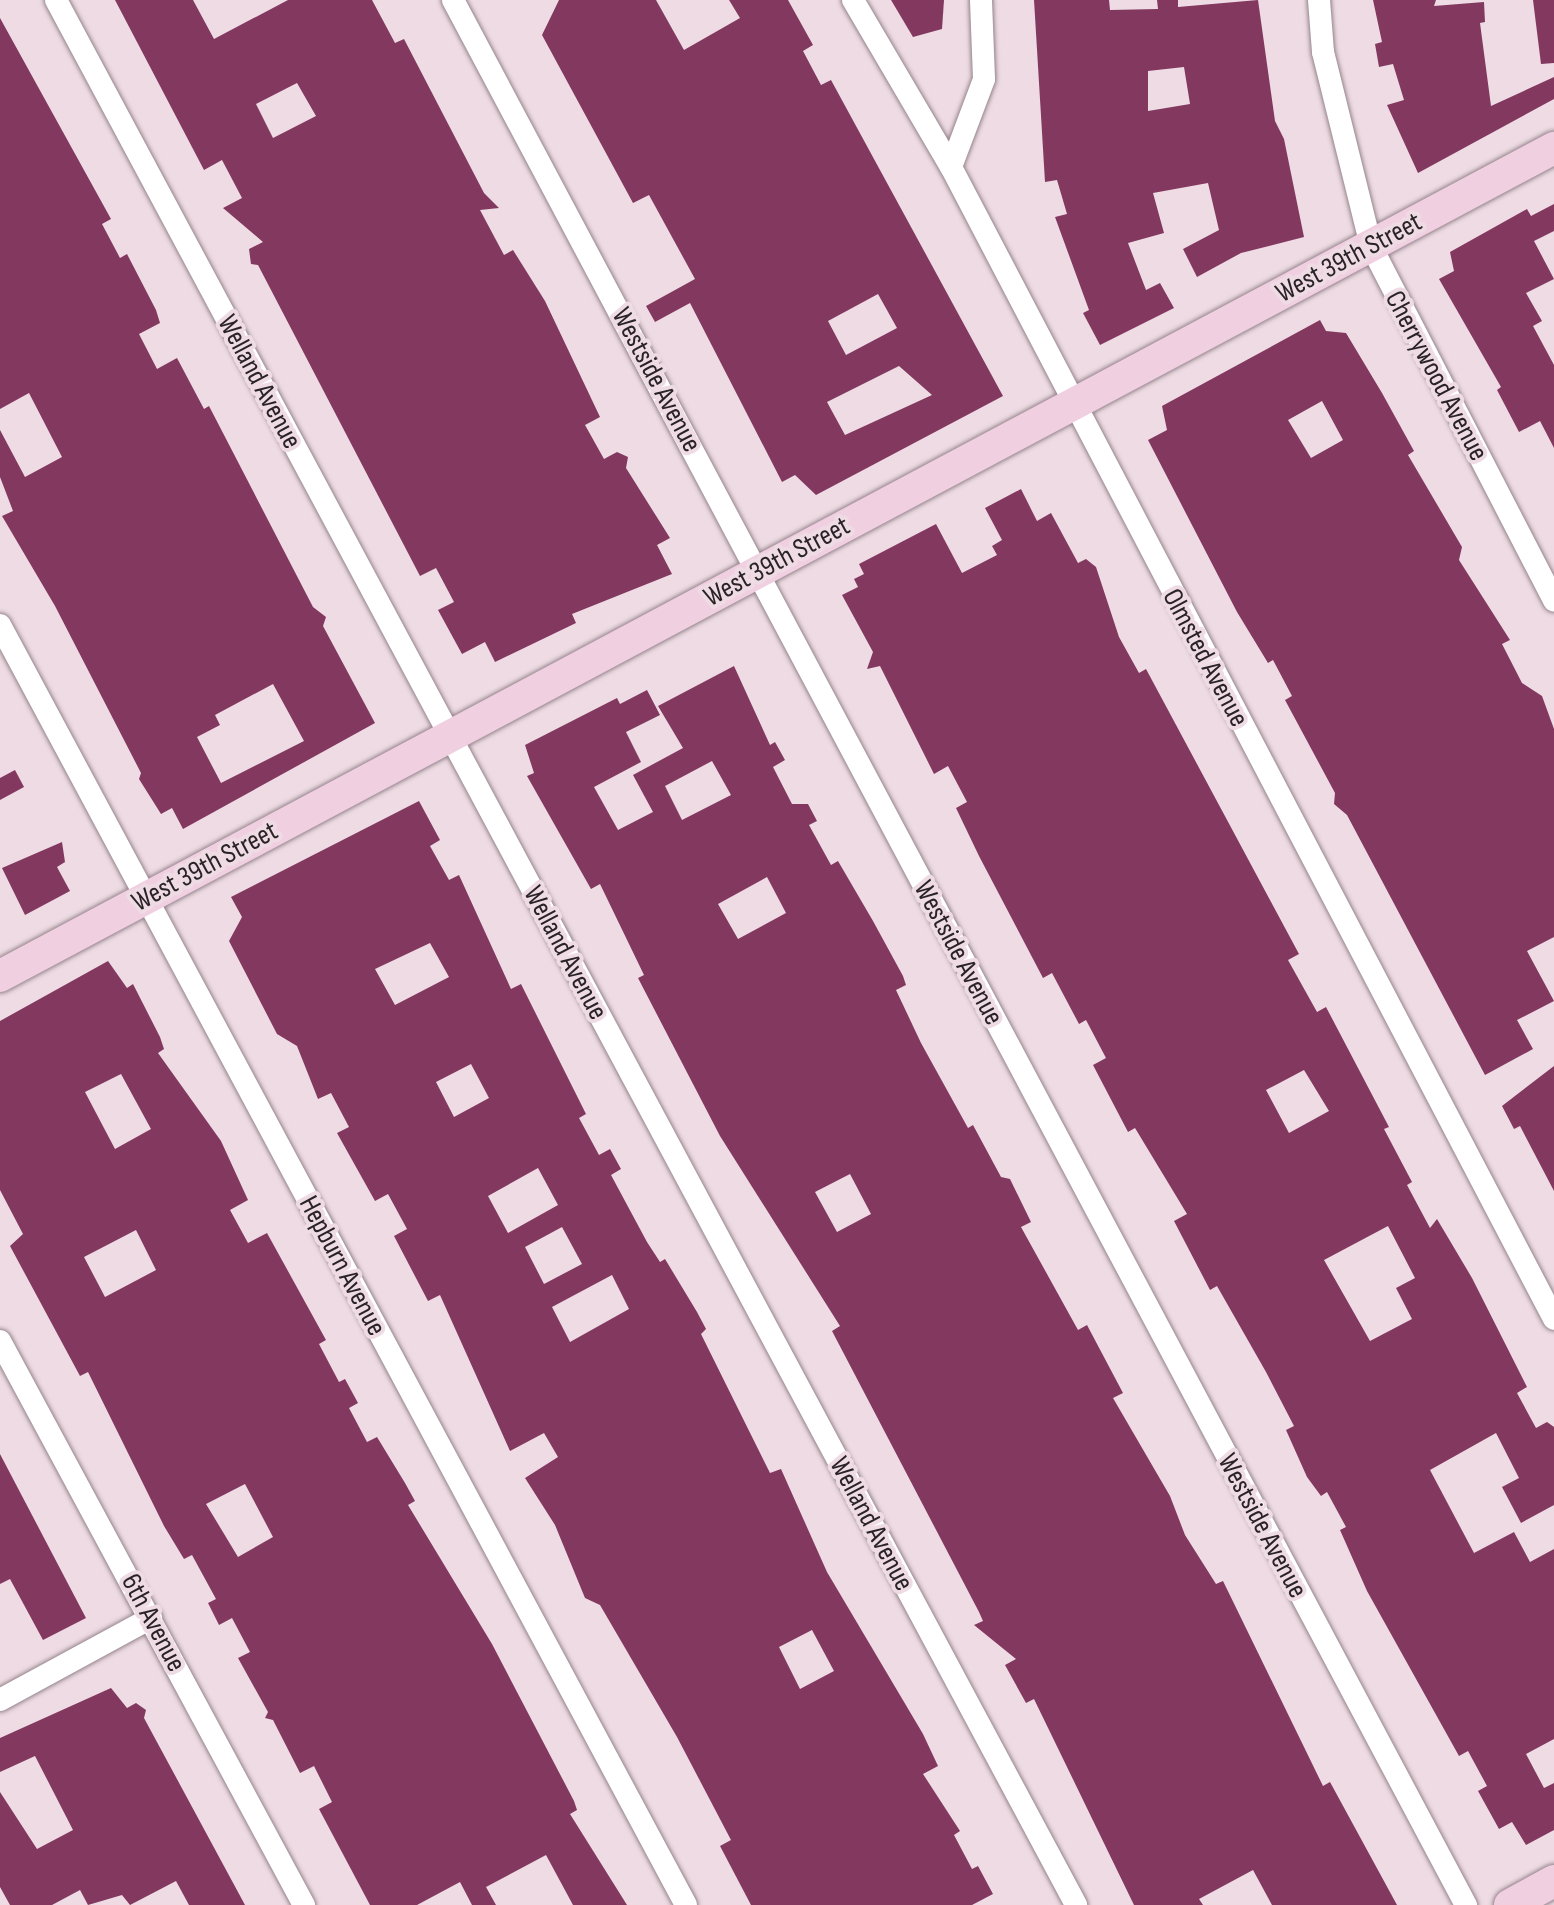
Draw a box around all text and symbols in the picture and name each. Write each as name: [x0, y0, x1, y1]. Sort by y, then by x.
street label: West 39th Street: [1270, 206, 1428, 310]
street label: Cherrywood Avenue: [1377, 285, 1495, 467]
street label: Westside Avenue: [604, 302, 708, 458]
street label: Welland Avenue: [210, 309, 308, 455]
street label: West 39th Street: [698, 510, 856, 614]
street label: Olmsted Avenue: [1155, 583, 1255, 733]
street label: West 39th Street: [126, 815, 284, 919]
street label: Westside Avenue: [906, 875, 1010, 1031]
street label: Welland Avenue: [516, 880, 614, 1026]
street label: Hepburn Avenue: [291, 1190, 393, 1342]
street label: Westside Avenue: [1210, 1448, 1314, 1604]
street label: Welland Avenue: [822, 1451, 920, 1597]
street label: 6th Avenue: [113, 1568, 193, 1678]

